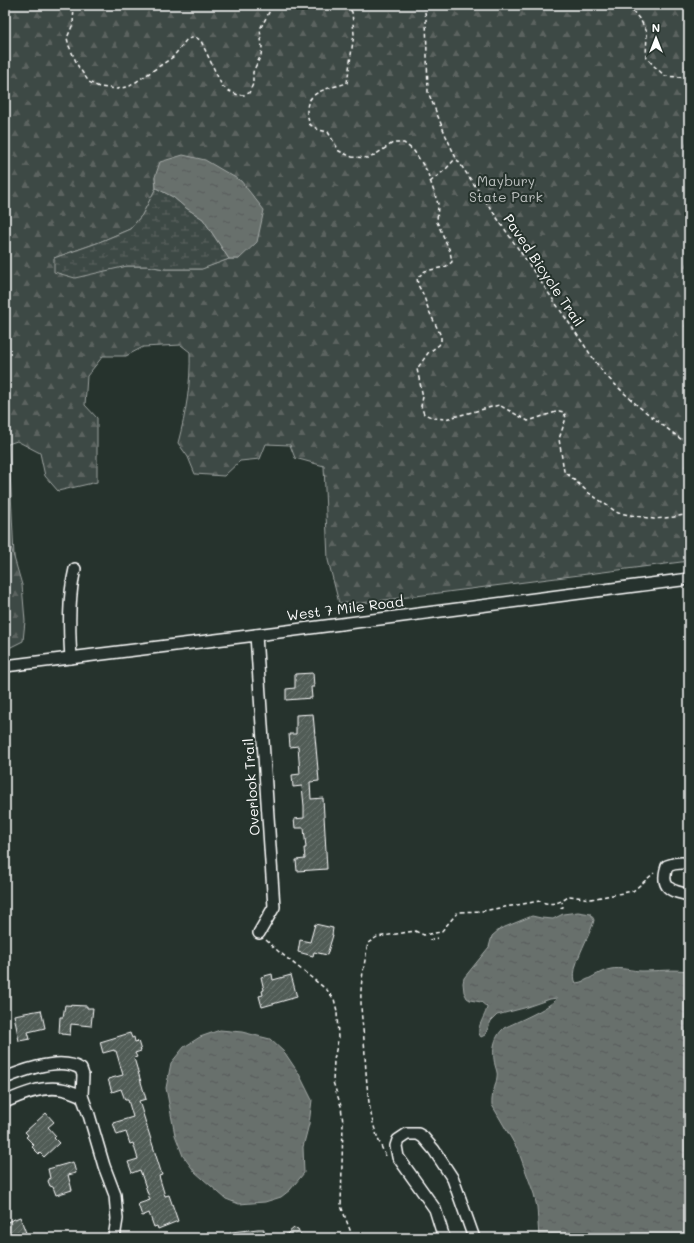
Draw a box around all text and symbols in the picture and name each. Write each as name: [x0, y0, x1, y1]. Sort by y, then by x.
north arrow: [636, 18, 676, 58]
text: N: [652, 20, 660, 35]
park label: Maybury State Park: [469, 171, 543, 206]
street label: Paved Bicycle Trail: [499, 210, 589, 330]
street label: West 7 Mile Road: [285, 591, 405, 625]
street label: Overlook Trail: [238, 738, 264, 836]

